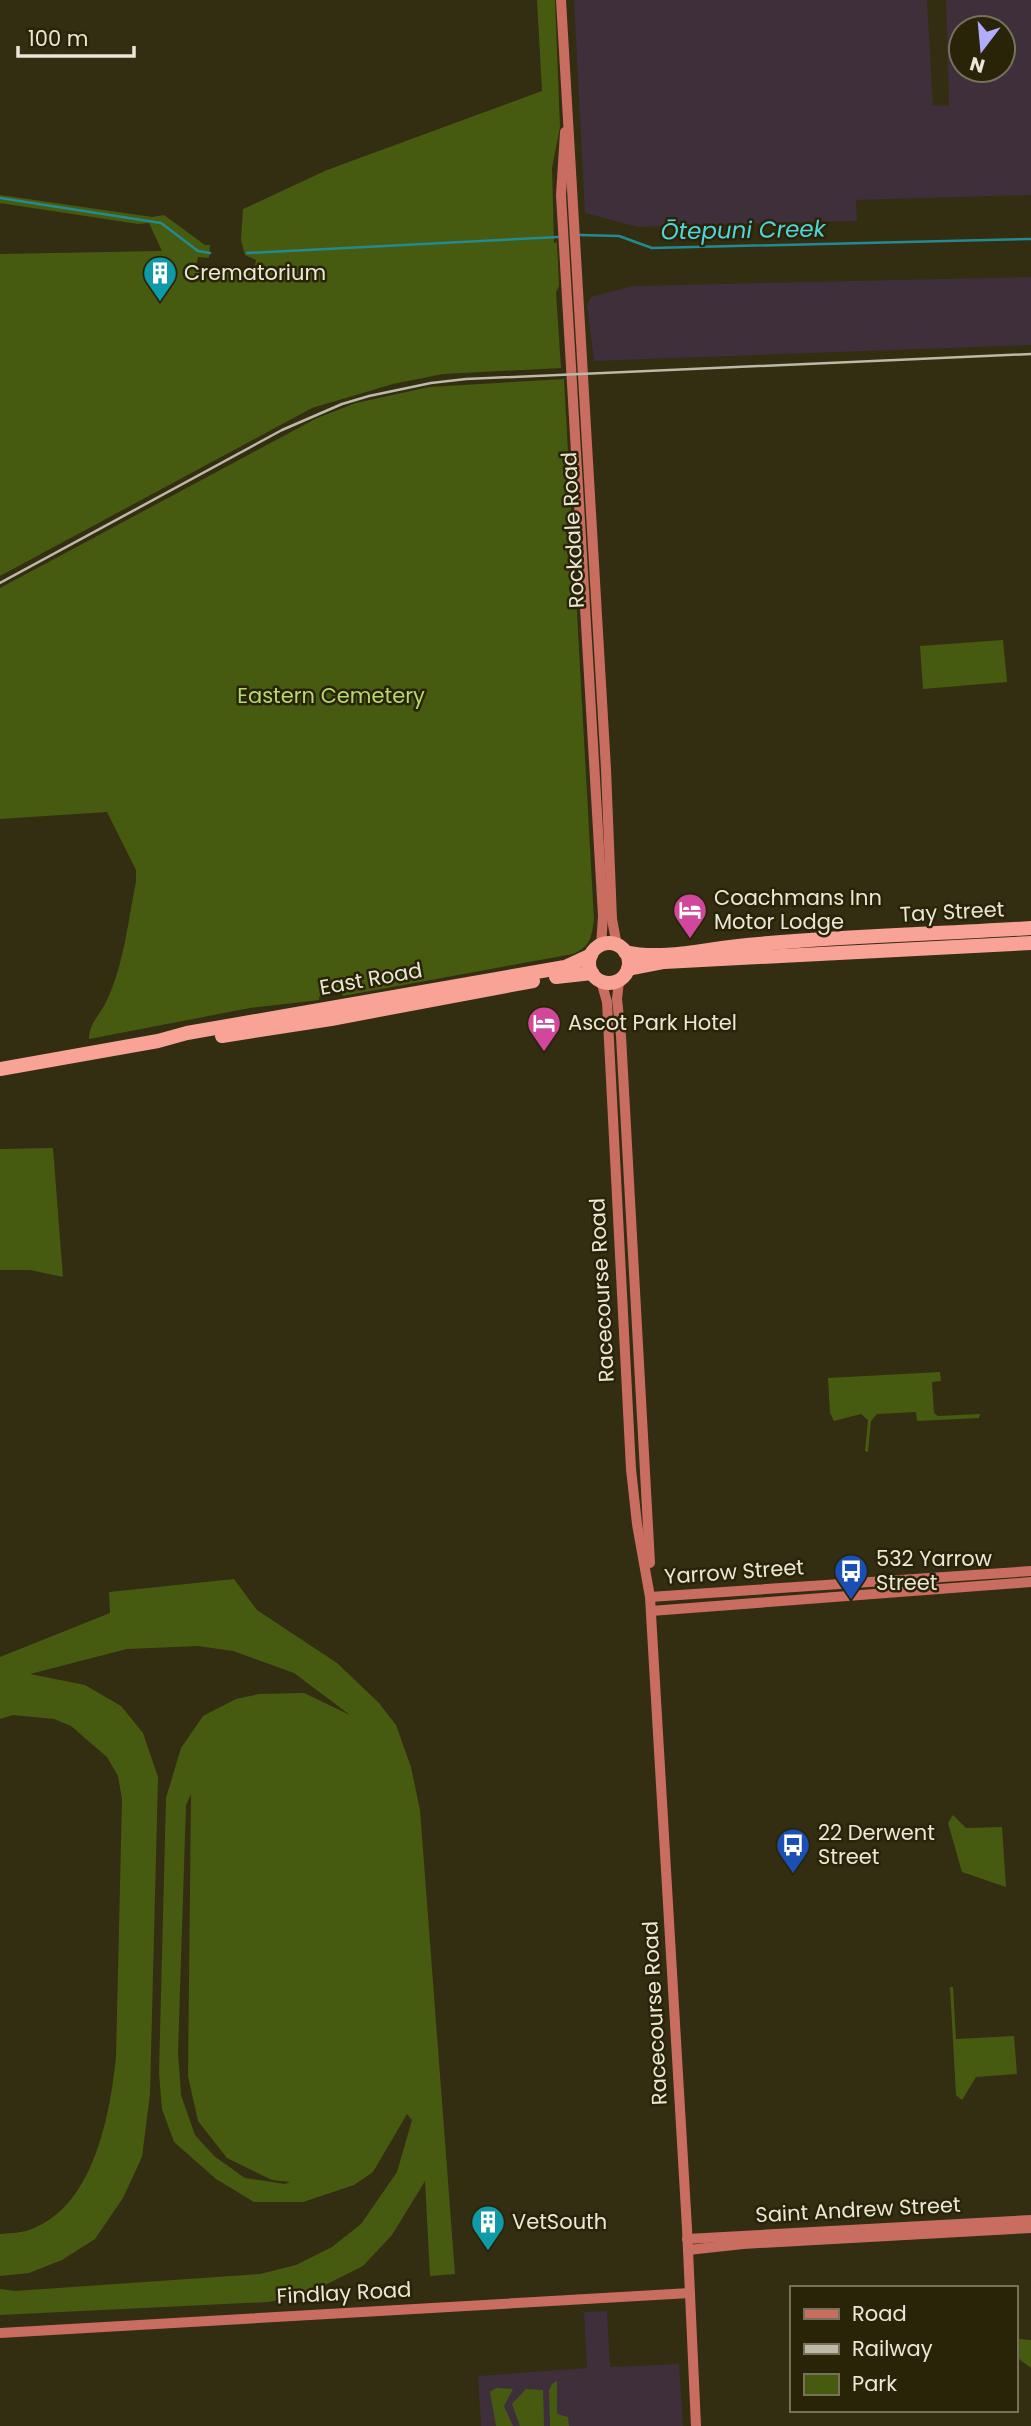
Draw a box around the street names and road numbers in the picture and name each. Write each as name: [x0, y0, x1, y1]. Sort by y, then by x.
street label: Rockdale Road: [554, 451, 591, 609]
street label: Tay Street: [899, 894, 1005, 929]
street label: East Road: [317, 955, 425, 1002]
street label: Racecourse Road: [582, 1197, 621, 1383]
street label: Yarrow Street: [663, 1552, 805, 1591]
street label: Racecourse Road: [635, 1920, 674, 2106]
street label: Saint Andrew Street: [755, 2190, 961, 2229]
street label: Findlay Road: [276, 2274, 412, 2311]

